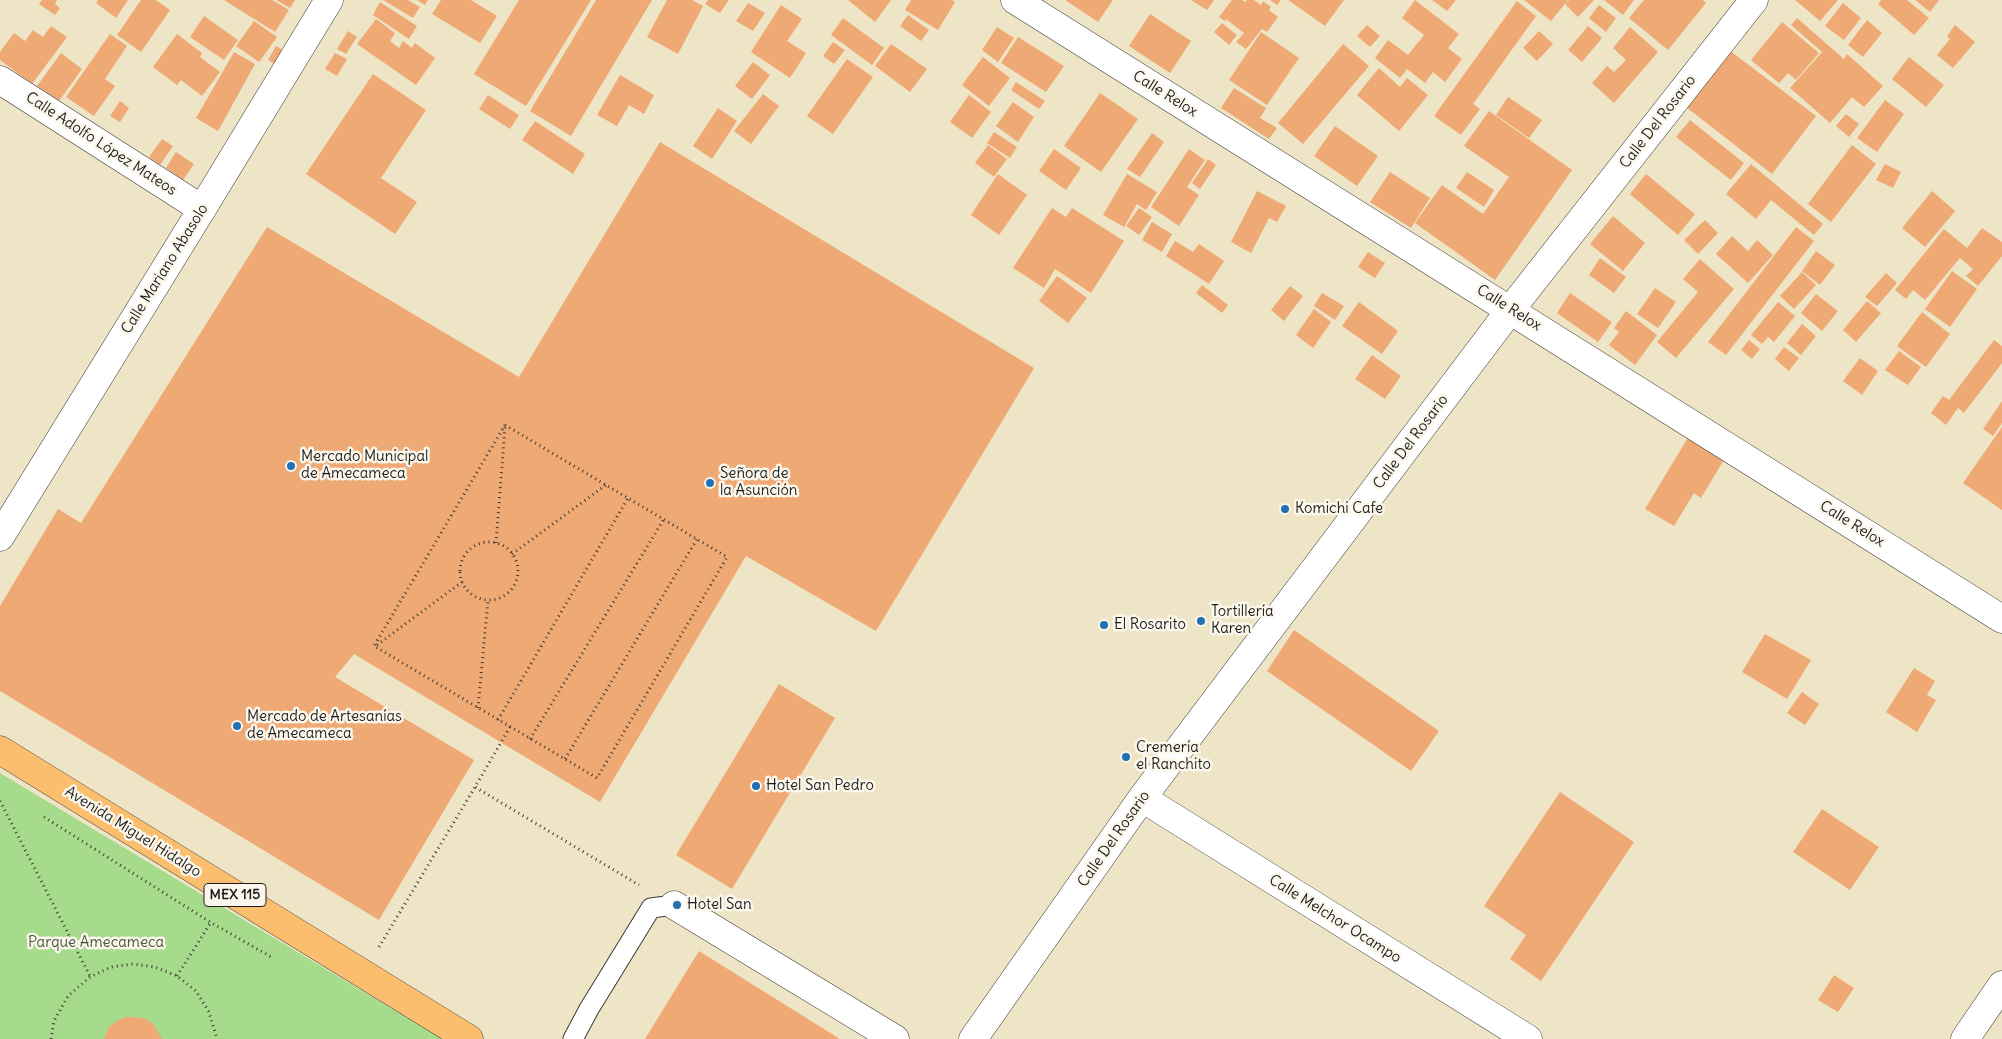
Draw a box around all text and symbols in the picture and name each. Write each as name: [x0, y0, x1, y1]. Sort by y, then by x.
street label: Calle Relox: [1129, 67, 1201, 121]
street label: Calle Del Rosario: [1616, 72, 1700, 172]
street label: Calle Adolfo López Mateos: [22, 88, 180, 200]
street label: Calle Mariano Abasolo: [118, 201, 212, 337]
street label: Calle Relox: [1473, 281, 1545, 335]
street label: Calle Del Rosario: [1370, 391, 1452, 493]
place label: Mercado Municipal de Amecameca: [301, 448, 428, 483]
marker: Mercado Municipal de Amecameca: [285, 460, 297, 472]
place label: Señora de la Asunción: [720, 465, 798, 500]
marker: Señora de la Asunción: [704, 477, 716, 489]
street label: Calle Relox: [1816, 497, 1888, 551]
place label: Komichi Cafe: [1295, 500, 1383, 518]
marker: Komichi Cafe: [1279, 503, 1291, 515]
place label: Tortillería Karen: [1211, 603, 1274, 638]
marker: Tortillería Karen: [1195, 615, 1207, 627]
place label: El Rosarito: [1114, 616, 1186, 634]
marker: El Rosarito: [1098, 619, 1110, 631]
place label: Mercado de Artesanías de Amecameca: [247, 708, 402, 743]
marker: Mercado de Artesanías de Amecameca: [231, 720, 243, 732]
place label: Cremería el Ranchito: [1136, 739, 1211, 774]
marker: Cremería el Ranchito: [1120, 751, 1132, 763]
place label: Hotel San Pedro: [766, 777, 874, 795]
marker: Hotel San Pedro: [750, 780, 762, 792]
street label: Avenida Miguel Hidalgo: [62, 783, 204, 881]
street label: Calle Del Rosario: [1074, 787, 1154, 891]
street label: Calle Melchor Ocampo: [1266, 871, 1404, 967]
road number: MEX 115: [204, 884, 266, 906]
place label: Hotel San: [687, 896, 752, 914]
marker: Hotel San: [671, 899, 683, 911]
park label: Parque Amecameca: [28, 934, 164, 952]

